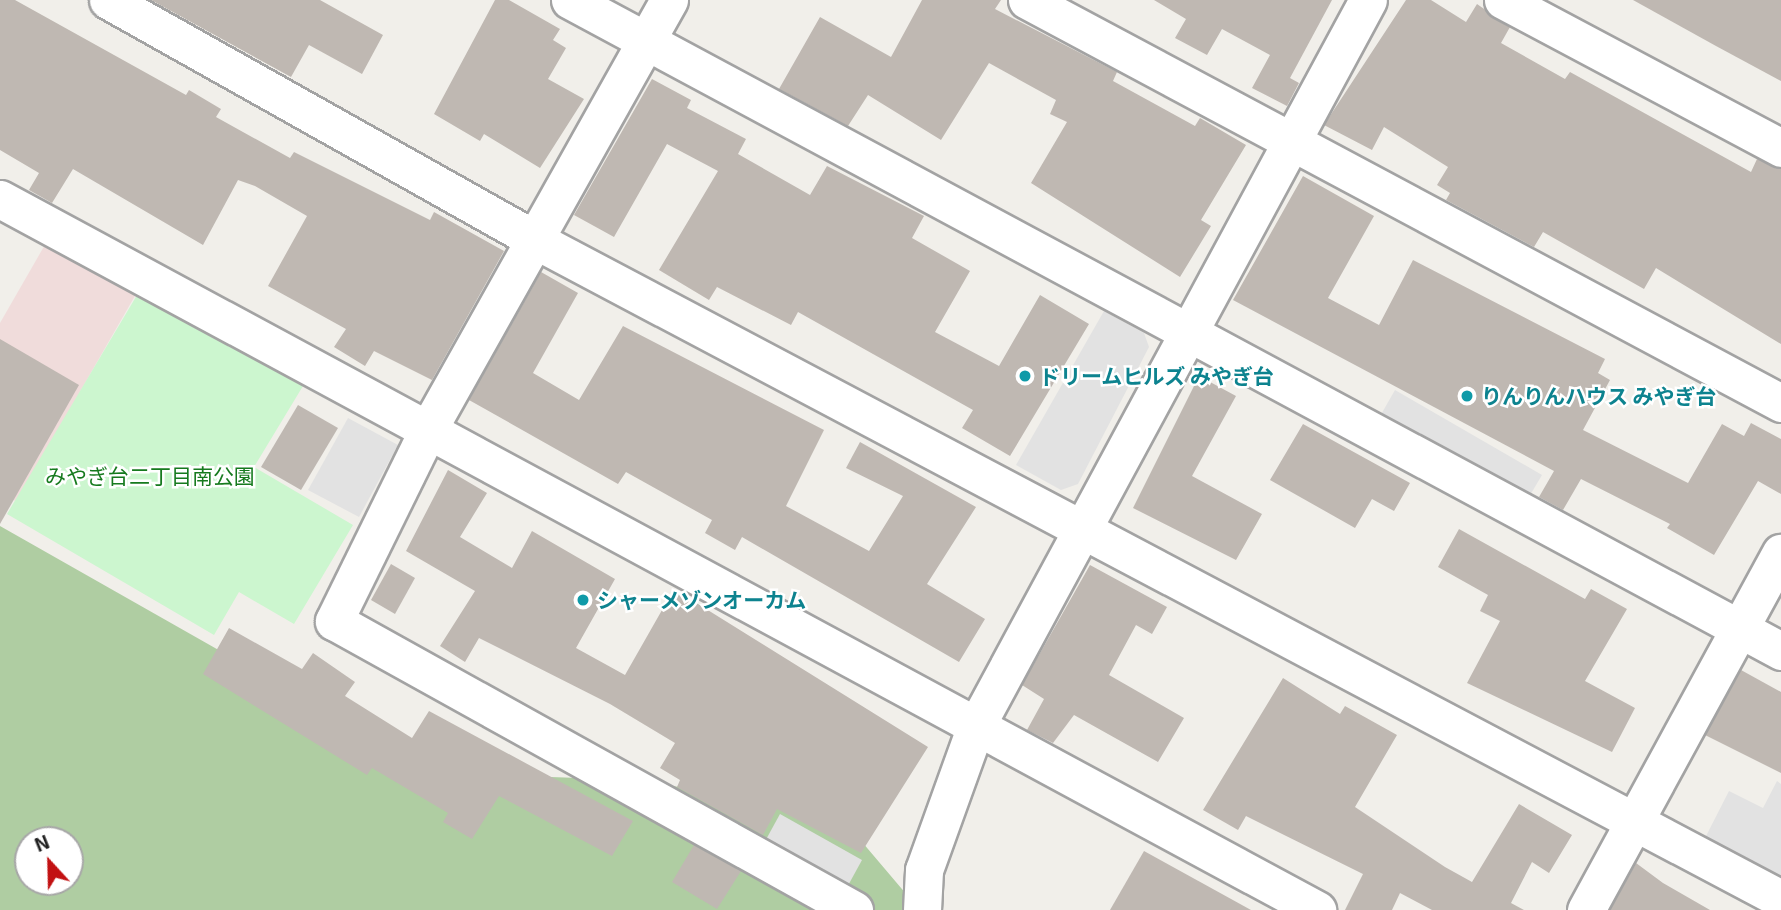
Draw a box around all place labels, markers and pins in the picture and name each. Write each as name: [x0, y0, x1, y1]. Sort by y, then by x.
place label: ドリームヒルズ みやぎ台: [1039, 363, 1275, 389]
marker: ドリームヒルズ みやぎ台: [1017, 368, 1033, 384]
place label: りんりんハウス みやぎ台: [1481, 383, 1717, 409]
marker: りんりんハウス みやぎ台: [1459, 388, 1475, 404]
place label: シャーメゾンオーカム: [597, 587, 807, 613]
marker: シャーメゾンオーカム: [575, 592, 591, 608]

